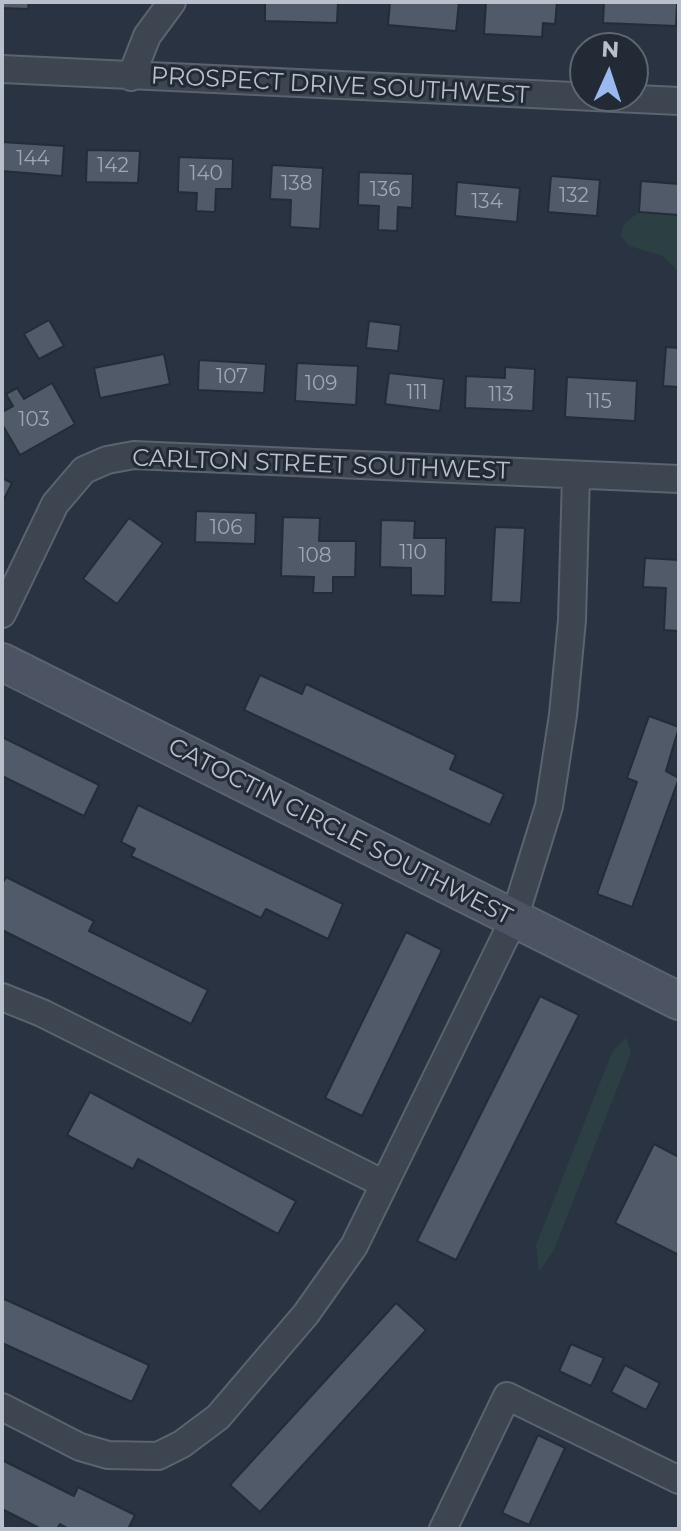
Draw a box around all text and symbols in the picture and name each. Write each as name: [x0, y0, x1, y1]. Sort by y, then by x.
north arrow: [569, 32, 649, 112]
text: N: [601, 36, 620, 63]
street label: PROSPECT DRIVE SOUTHWEST: [150, 62, 530, 110]
house number: 144: [16, 147, 50, 171]
house number: 142: [97, 154, 129, 178]
house number: 140: [189, 162, 223, 186]
house number: 138: [281, 172, 313, 196]
house number: 136: [370, 178, 400, 202]
house number: 132: [559, 184, 589, 208]
house number: 134: [471, 190, 503, 214]
house number: 107: [216, 365, 248, 389]
house number: 109: [305, 372, 337, 396]
house number: 111: [406, 381, 428, 405]
house number: 113: [488, 383, 514, 407]
house number: 115: [586, 390, 612, 414]
house number: 103: [18, 408, 50, 432]
street label: CARLTON STREET SOUTHWEST: [132, 444, 510, 486]
house number: 106: [210, 516, 242, 540]
house number: 110: [399, 541, 427, 565]
house number: 108: [298, 544, 332, 568]
street label: CATOCTIN CIRCLE SOUTHWEST: [163, 732, 517, 932]

